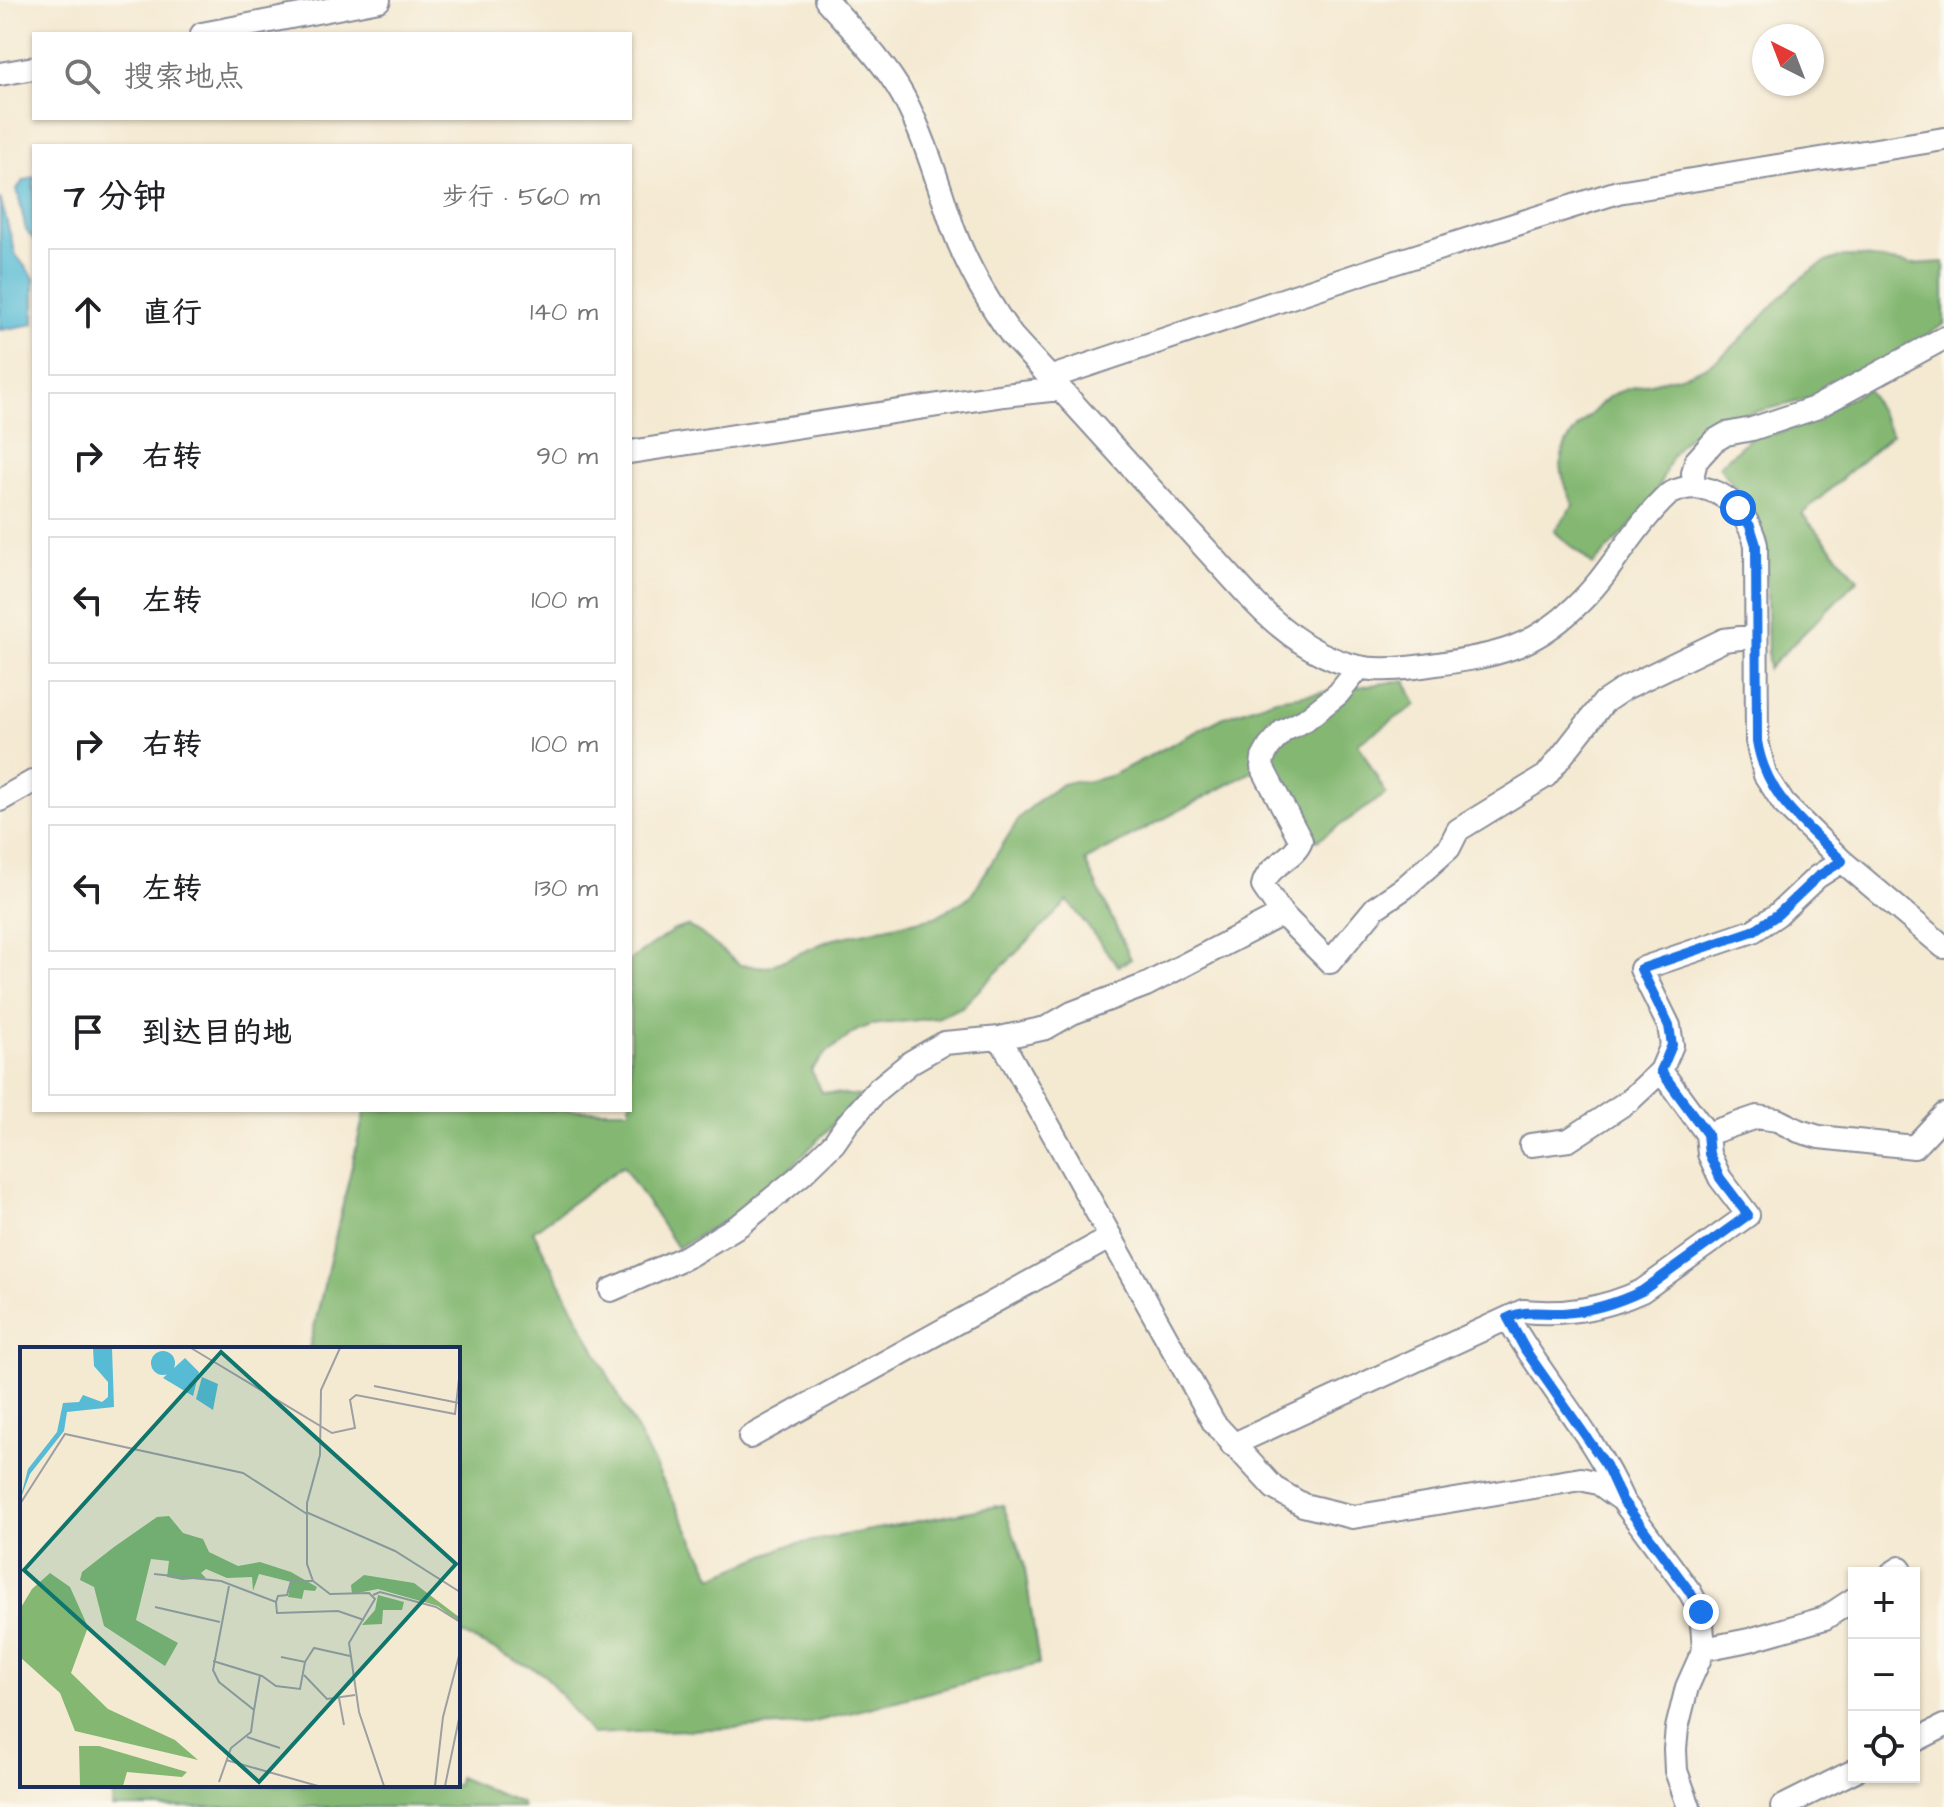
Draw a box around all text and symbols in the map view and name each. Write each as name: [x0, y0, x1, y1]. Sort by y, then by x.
north arrow: [1752, 24, 1824, 96]
search box: [32, 32, 632, 120]
icon: search: [60, 54, 104, 98]
text: 搜索地点: [124, 56, 244, 98]
text: 7 分钟: [64, 173, 167, 221]
text: 步行 · 560 m: [442, 179, 600, 215]
icon: ahead: [66, 290, 110, 334]
text: 直行: [142, 292, 202, 334]
text: 140 m: [530, 294, 598, 330]
icon: right: [66, 434, 110, 478]
text: 右转: [142, 436, 202, 478]
text: 90 m: [536, 438, 598, 474]
route start: [1720, 490, 1756, 526]
icon: left: [66, 578, 110, 622]
text: 左转: [142, 580, 202, 622]
text: 100 m: [531, 582, 598, 618]
icon: right: [66, 722, 110, 766]
text: 右转: [142, 724, 202, 766]
text: 100 m: [531, 726, 598, 762]
icon: left: [66, 866, 110, 910]
text: 左转: [142, 868, 202, 910]
text: 130 m: [534, 870, 598, 906]
icon: arrive: [66, 1010, 110, 1054]
text: 到达目的地: [142, 1012, 292, 1054]
inset map: [20, 1347, 460, 1787]
map controls: [1848, 1567, 1920, 1783]
button: +: [1848, 1567, 1920, 1639]
route end: [1683, 1594, 1719, 1630]
button: −: [1848, 1639, 1920, 1711]
button: locate: [1848, 1711, 1920, 1783]

